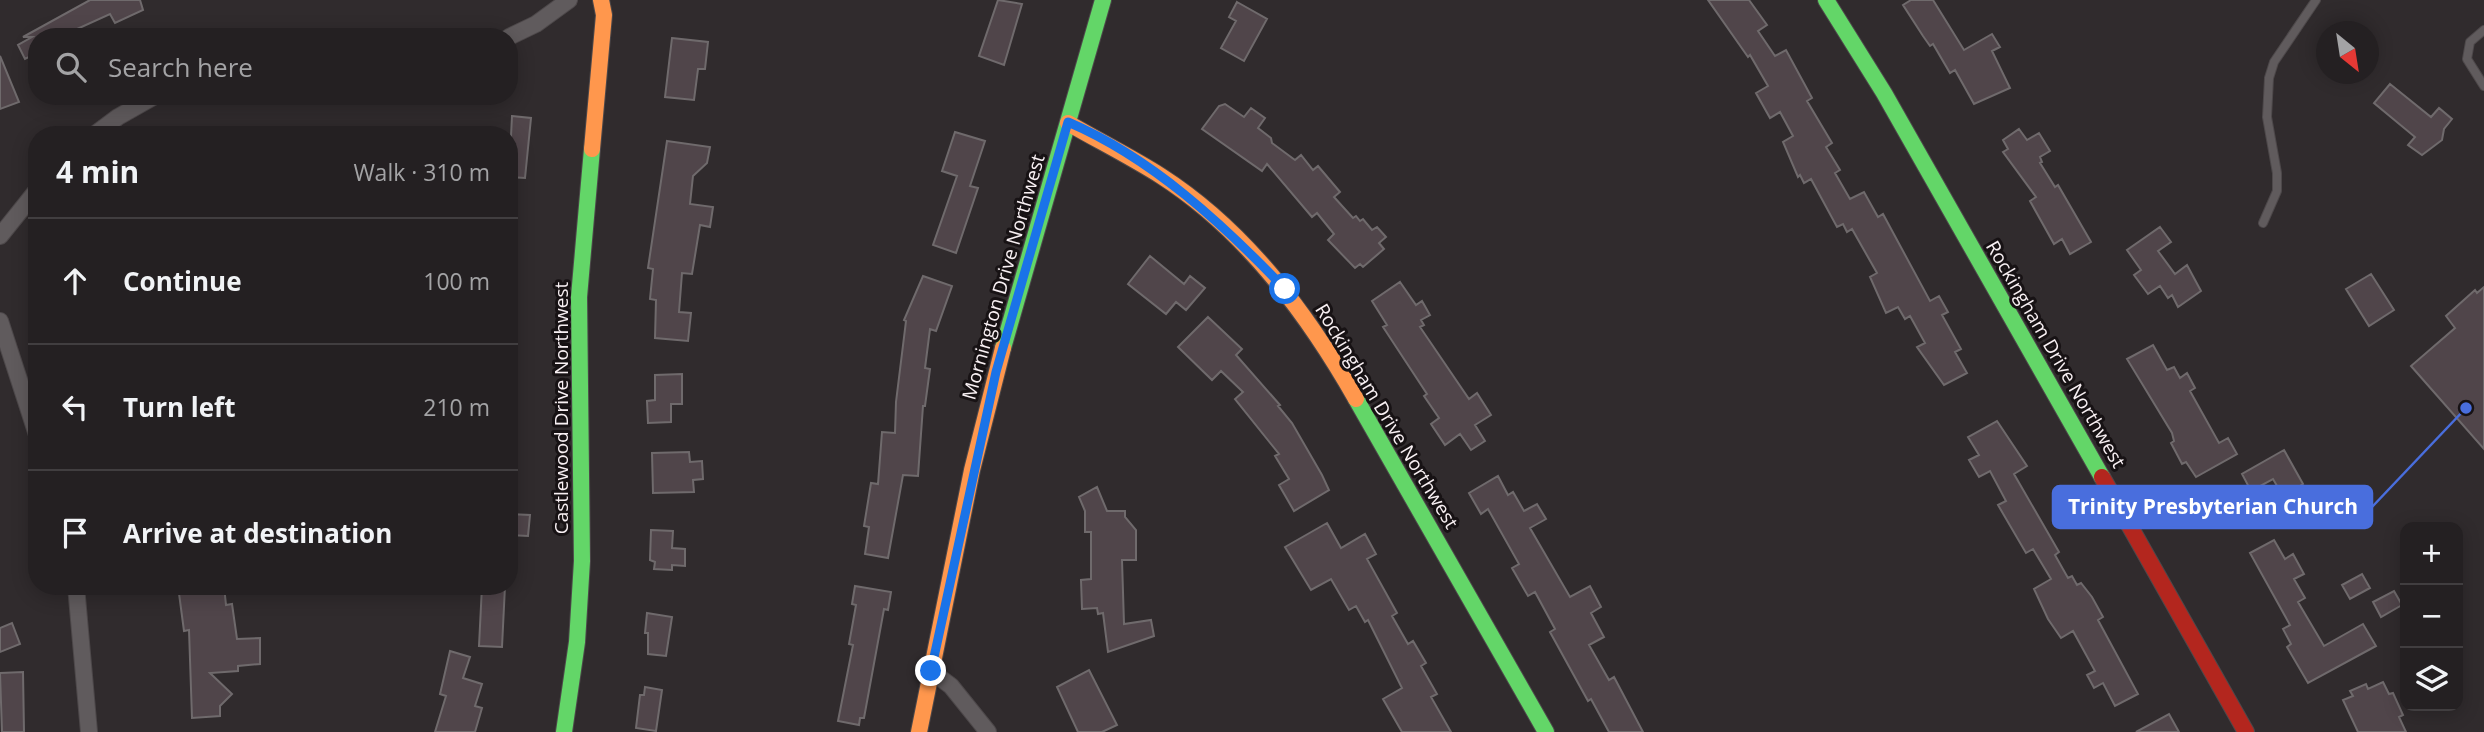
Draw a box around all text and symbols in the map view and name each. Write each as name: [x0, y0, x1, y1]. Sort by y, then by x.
north arrow: [2316, 21, 2379, 84]
search box: [28, 28, 518, 105]
icon: search: [52, 48, 90, 86]
text: Search here: [108, 49, 253, 85]
text: 4 min: [56, 151, 139, 192]
street label: Mornington Drive Northwest: [955, 151, 1051, 403]
text: Walk · 310 m: [353, 156, 490, 188]
street label: Rockingham Drive Northwest: [1980, 236, 2132, 473]
icon: ahead: [56, 262, 94, 300]
text: Continue: [123, 263, 242, 299]
text: 100 m: [423, 265, 490, 297]
route start: [1269, 273, 1300, 304]
street label: Castlewood Drive Northwest: [548, 282, 574, 534]
street label: Rockingham Drive Northwest: [1309, 299, 1465, 534]
icon: left: [56, 388, 94, 426]
text: Turn left: [123, 389, 235, 425]
text: 210 m: [423, 391, 490, 423]
callout: Trinity Presbyterian Church: [2053, 486, 2372, 528]
text: Trinity Presbyterian Church: [2068, 492, 2358, 520]
icon: arrive: [56, 514, 94, 552]
text: Arrive at destination: [123, 515, 392, 551]
map controls: [2400, 522, 2463, 711]
button: +: [2400, 522, 2463, 585]
button: −: [2400, 585, 2463, 648]
button: layers: [2400, 648, 2463, 711]
route end: [915, 655, 946, 686]

